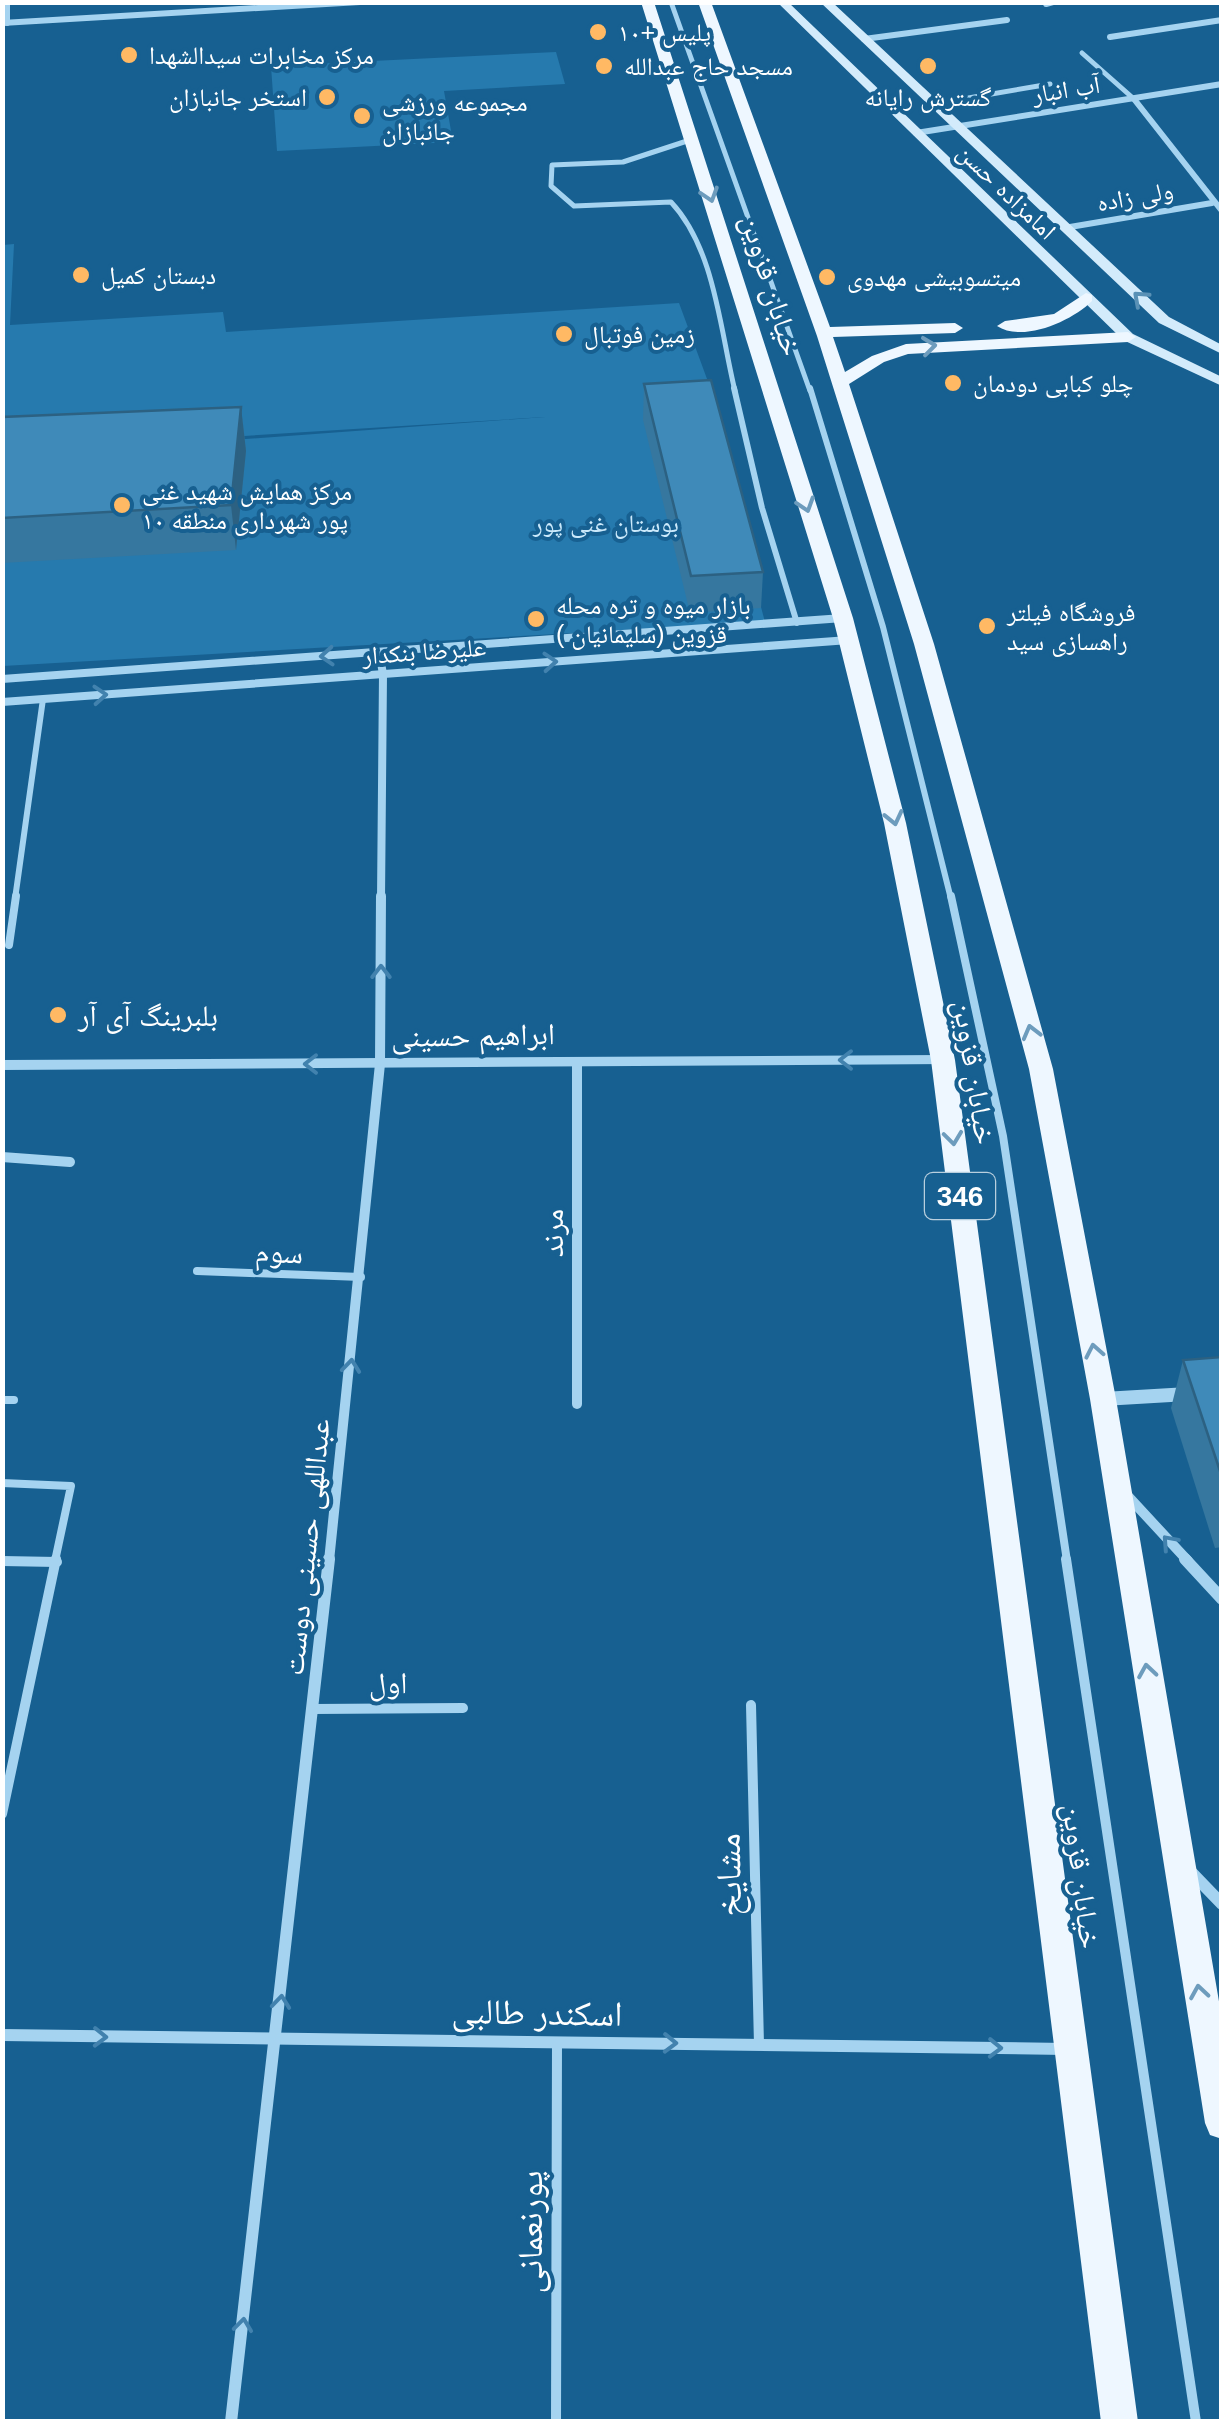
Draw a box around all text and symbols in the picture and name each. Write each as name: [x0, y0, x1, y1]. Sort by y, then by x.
place label: پلیس +۱۰: [618, 18, 711, 48]
marker: پلیس +۱۰: [587, 21, 609, 43]
place label: مرکز مخابرات سیدالشهدا: [149, 41, 374, 70]
marker: مرکز مخابرات سیدالشهدا: [118, 44, 140, 66]
place label: مسجد حاج عبدالله: [624, 52, 793, 82]
marker: مسجد حاج عبدالله: [593, 55, 615, 77]
marker: گسترش رایانه: [917, 55, 939, 77]
street label: آب انبار: [1029, 70, 1103, 109]
place label: استخر جانبازان: [169, 83, 307, 113]
place label: گسترش رایانه: [865, 83, 992, 113]
marker: استخر جانبازان: [316, 86, 338, 108]
place label: مجموعه ورزشی جانبازان: [382, 88, 528, 147]
marker: مجموعه ورزشی جانبازان: [351, 105, 373, 127]
street label: امامزاده حسن: [951, 137, 1062, 246]
street label: ولی زاده: [1095, 176, 1176, 218]
one-way arrow: [699, 186, 719, 203]
street label: خیابان قزوین: [733, 210, 809, 360]
place label: دبستان کمیل: [101, 261, 216, 291]
place label: میتسوبیشی مهدوی: [847, 263, 1021, 293]
marker: دبستان کمیل: [70, 264, 92, 286]
marker: میتسوبیشی مهدوی: [816, 266, 838, 288]
one-way arrow: [1133, 292, 1152, 310]
place label: زمین فوتبال: [584, 320, 695, 350]
marker: زمین فوتبال: [553, 323, 575, 345]
one-way arrow: [921, 336, 937, 357]
place label: چلو کبابی دودمان: [973, 369, 1134, 399]
marker: چلو کبابی دودمان: [942, 372, 964, 394]
place label: مرکز همایش شهید غنی پور شهرداری منطقه ۱۰: [142, 477, 352, 536]
marker: مرکز همایش شهید غنی پور شهرداری منطقه ۱۰: [111, 494, 133, 516]
one-way arrow: [795, 496, 815, 513]
park label: بوستان غنی پور: [532, 509, 679, 539]
place label: بازار میوه و تره محله قزوین (سلیمانیان ): [556, 591, 751, 650]
place label: فروشگاه فیلتر راهسازی سید: [1006, 598, 1135, 657]
marker: بازار میوه و تره محله قزوین (سلیمانیان ): [525, 608, 547, 630]
marker: فروشگاه فیلتر راهسازی سید: [976, 615, 998, 637]
street label: علیرضا بنکدار: [360, 633, 487, 670]
one-way arrow: [318, 645, 334, 666]
one-way arrow: [542, 652, 558, 673]
one-way arrow: [92, 685, 108, 706]
one-way arrow: [882, 809, 903, 826]
one-way arrow: [370, 964, 392, 980]
street label: خیابان قزوین: [945, 997, 1003, 1147]
place label: بلبرینگ آی آر: [77, 999, 218, 1034]
marker: بلبرینگ آی آر: [47, 1004, 69, 1026]
street label: ابراهیم حسینی: [391, 1017, 555, 1057]
one-way arrow: [1022, 1024, 1043, 1041]
one-way arrow: [837, 1049, 852, 1071]
one-way arrow: [302, 1053, 318, 1075]
one-way arrow: [941, 1129, 962, 1146]
road number: 346: [925, 1173, 995, 1219]
street label: مرند: [536, 1209, 569, 1257]
street label: سوم: [254, 1235, 304, 1272]
one-way arrow: [1084, 1343, 1105, 1360]
one-way arrow: [340, 1357, 361, 1373]
street label: عبداللهی حسینی دوست: [276, 1417, 338, 1677]
one-way arrow: [1163, 1535, 1181, 1554]
one-way arrow: [1137, 1663, 1158, 1680]
street label: اول: [368, 1666, 408, 1702]
street label: خیابان قزوین: [1055, 1802, 1107, 1951]
street label: مشایخ: [708, 1833, 751, 1917]
one-way arrow: [1190, 1984, 1211, 2000]
street label: اسکندر طالبی: [451, 1991, 623, 2035]
one-way arrow: [270, 1994, 291, 2010]
one-way arrow: [92, 2026, 108, 2048]
one-way arrow: [662, 2033, 678, 2054]
one-way arrow: [987, 2037, 1003, 2058]
street label: پورنعمانی: [510, 2171, 551, 2294]
one-way arrow: [232, 2316, 253, 2332]

